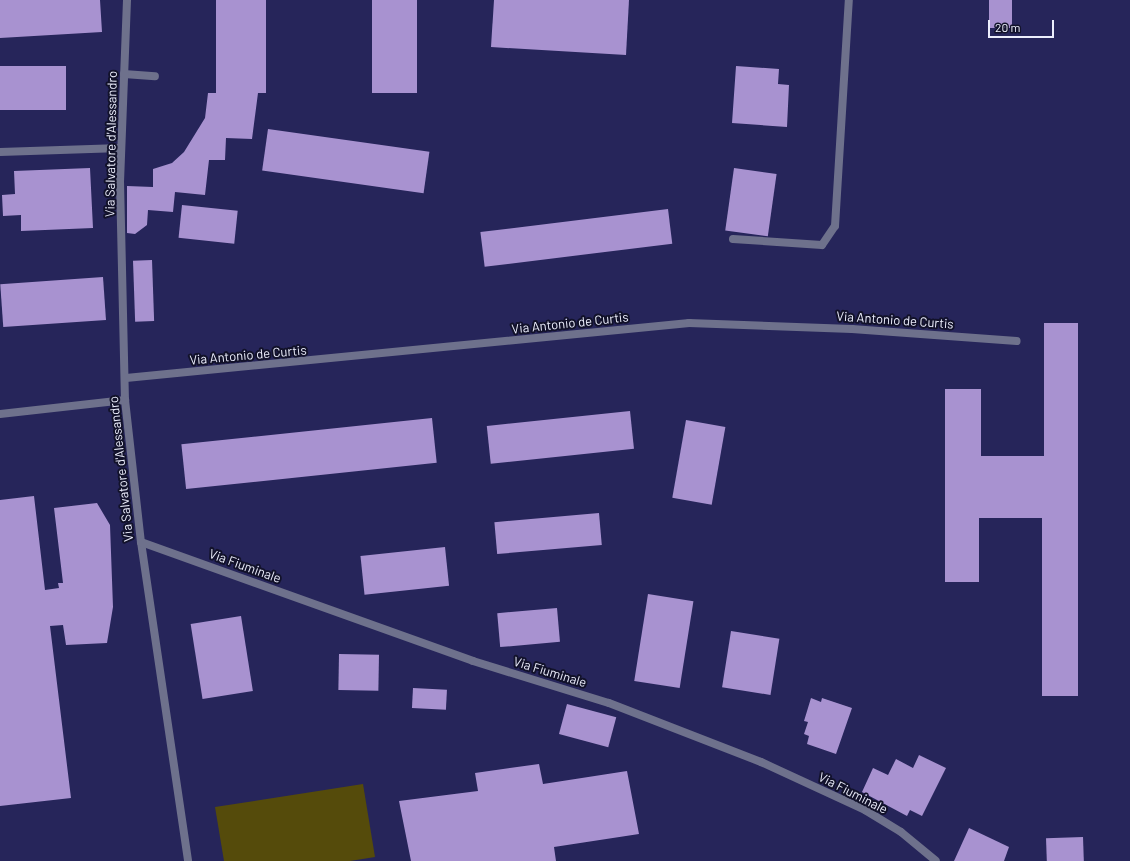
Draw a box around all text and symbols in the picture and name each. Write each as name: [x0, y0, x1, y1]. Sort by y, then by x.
scale bar: [990, 12, 1056, 38]
text: 20 m: [995, 20, 1021, 34]
street label: Via Salvatore d'Alessandro: [102, 71, 120, 217]
street label: Via Antonio de Curtis: [836, 308, 954, 332]
street label: Via Antonio de Curtis: [511, 309, 629, 337]
street label: Via Antonio de Curtis: [189, 342, 307, 368]
street label: Via Salvatore d'Alessandro: [106, 395, 136, 543]
street label: Via Fiuminale: [207, 546, 283, 586]
street label: Via Fiuminale: [512, 654, 588, 690]
street label: Via Fiuminale: [816, 769, 890, 817]

